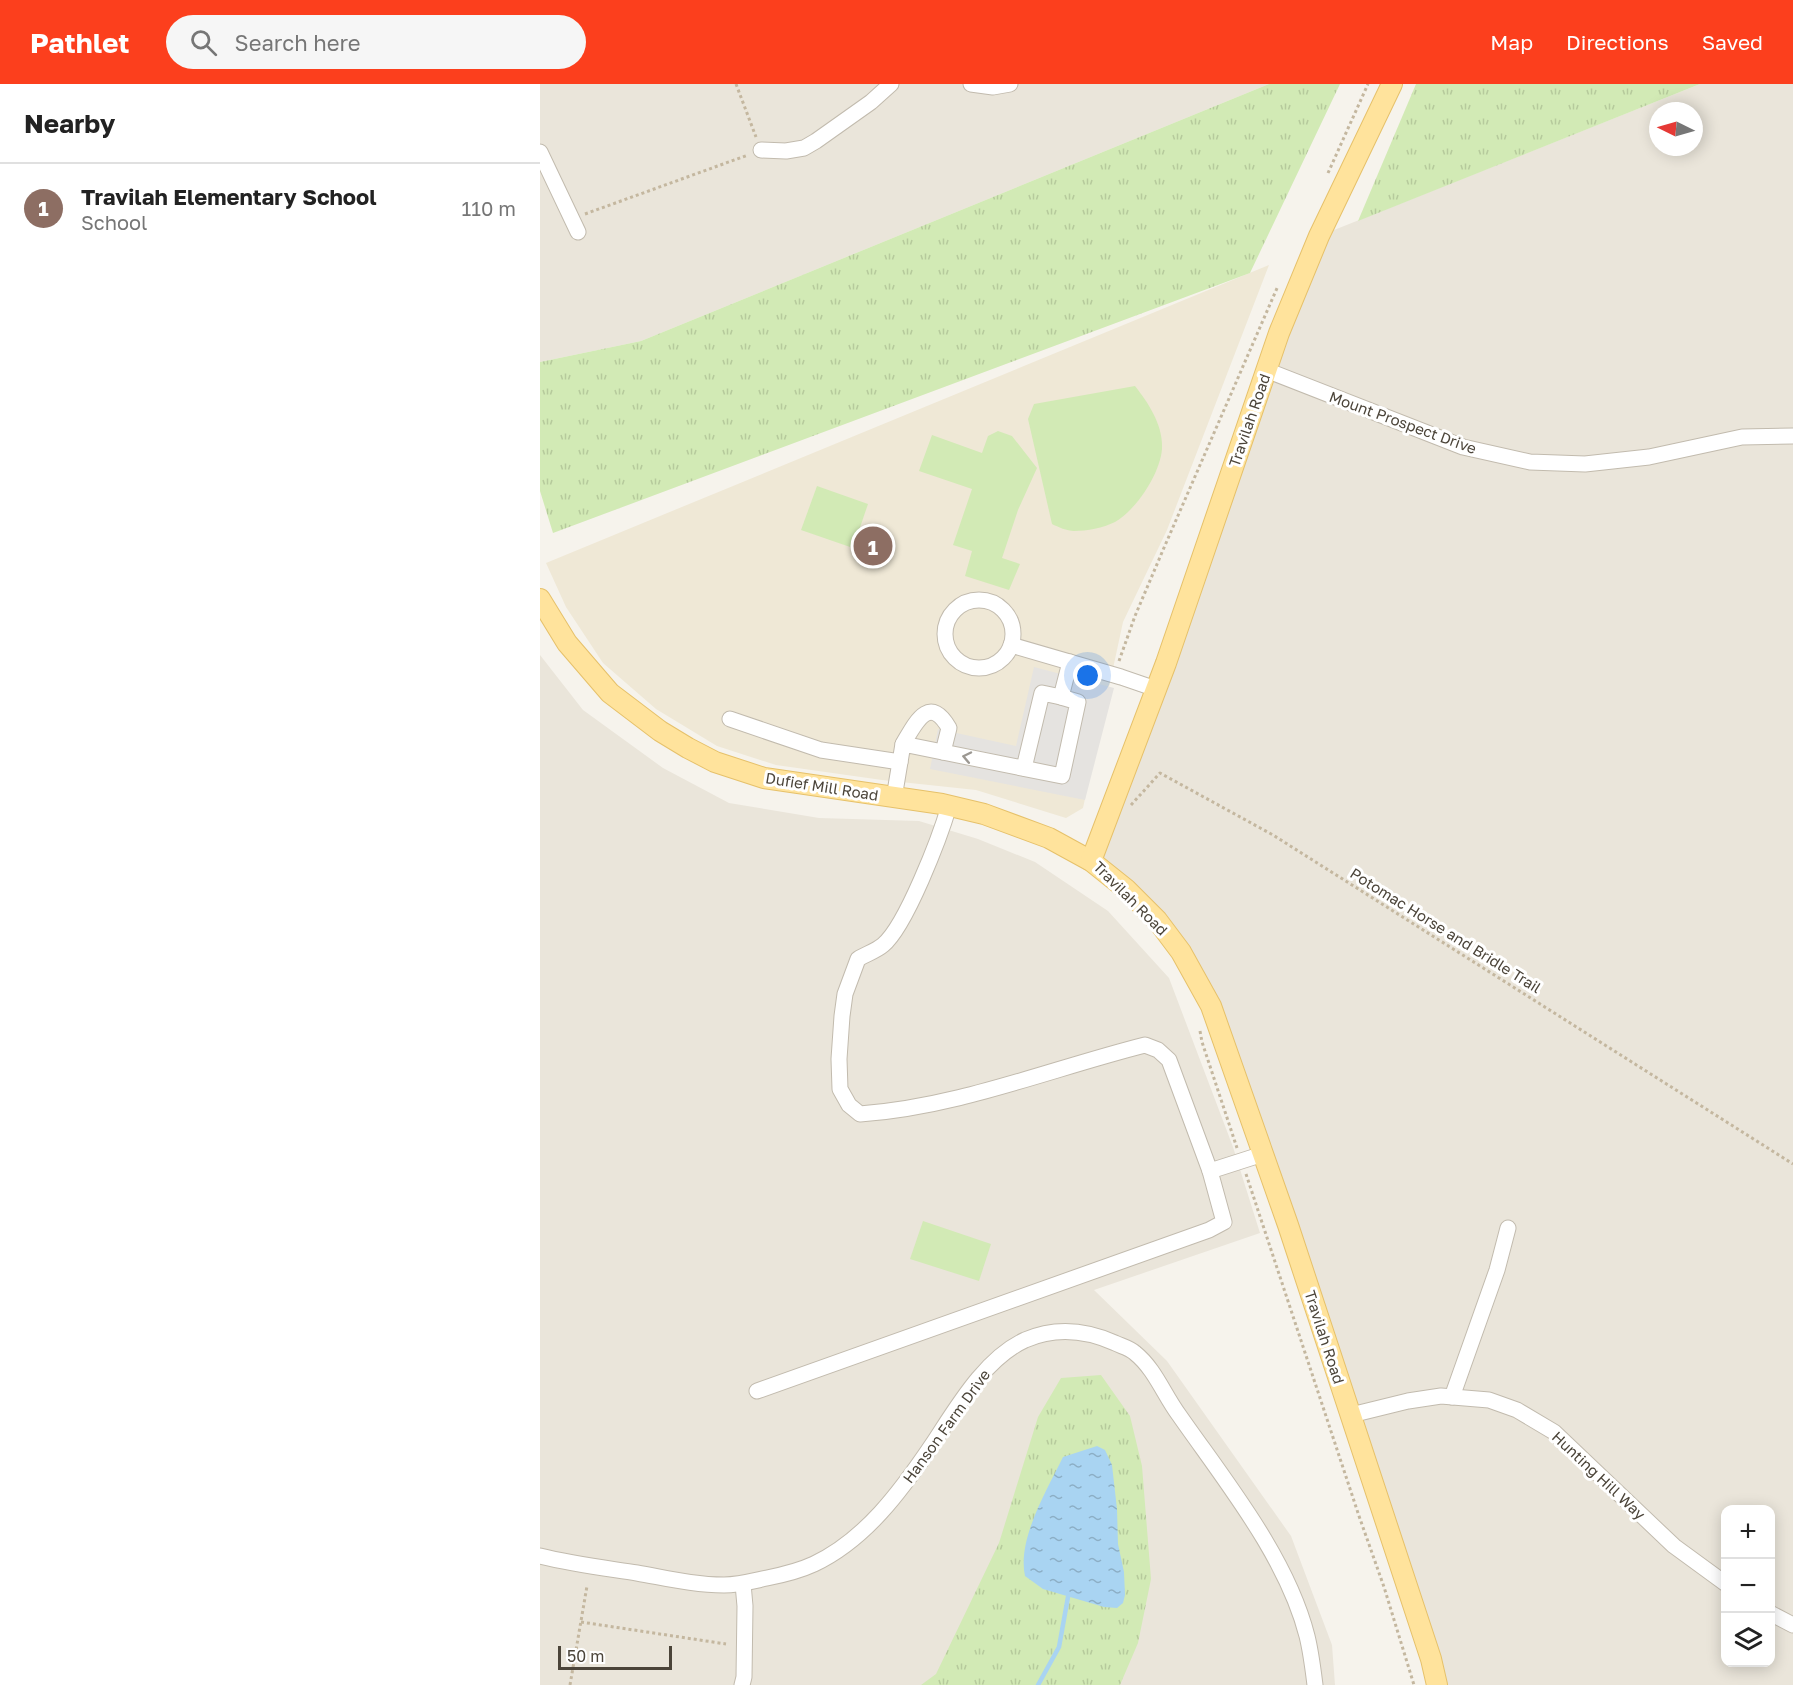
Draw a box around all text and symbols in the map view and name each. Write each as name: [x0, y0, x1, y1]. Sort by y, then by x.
search box: [166, 15, 586, 69]
text: Pathlet: [30, 26, 130, 59]
icon: search: [187, 26, 220, 59]
text: Search here: [235, 29, 361, 56]
text: Map: [1490, 29, 1533, 55]
text: Directions: [1566, 29, 1669, 55]
text: Saved: [1702, 29, 1763, 55]
north arrow: [1649, 102, 1703, 156]
text: Nearby: [24, 108, 115, 139]
text: Travilah Elementary School: [81, 183, 377, 210]
text: 1: [38, 196, 49, 220]
text: 110 m: [462, 196, 516, 220]
text: School: [81, 210, 147, 234]
street label: Travilah Road: [1225, 371, 1273, 469]
street label: Mount Prospect Drive: [1327, 387, 1479, 457]
pin: 1: [854, 524, 892, 568]
your location: [1073, 661, 1102, 690]
one-way arrow: [962, 751, 972, 764]
street label: Dufief Mill Road: [764, 768, 880, 804]
street label: Travilah Road: [1090, 857, 1172, 939]
street label: Potomac Horse and Bridle Trail: [1347, 864, 1545, 997]
street label: Travilah Road: [1301, 1288, 1349, 1386]
street label: Hanson Farm Drive: [899, 1365, 993, 1486]
street label: Hunting Hill Way: [1549, 1427, 1650, 1523]
map controls: [1721, 1505, 1775, 1667]
button: +: [1721, 1505, 1775, 1559]
button: −: [1721, 1559, 1775, 1613]
button: layers: [1721, 1613, 1775, 1667]
scale bar: [558, 1643, 672, 1670]
text: 50 m: [567, 1646, 604, 1666]

